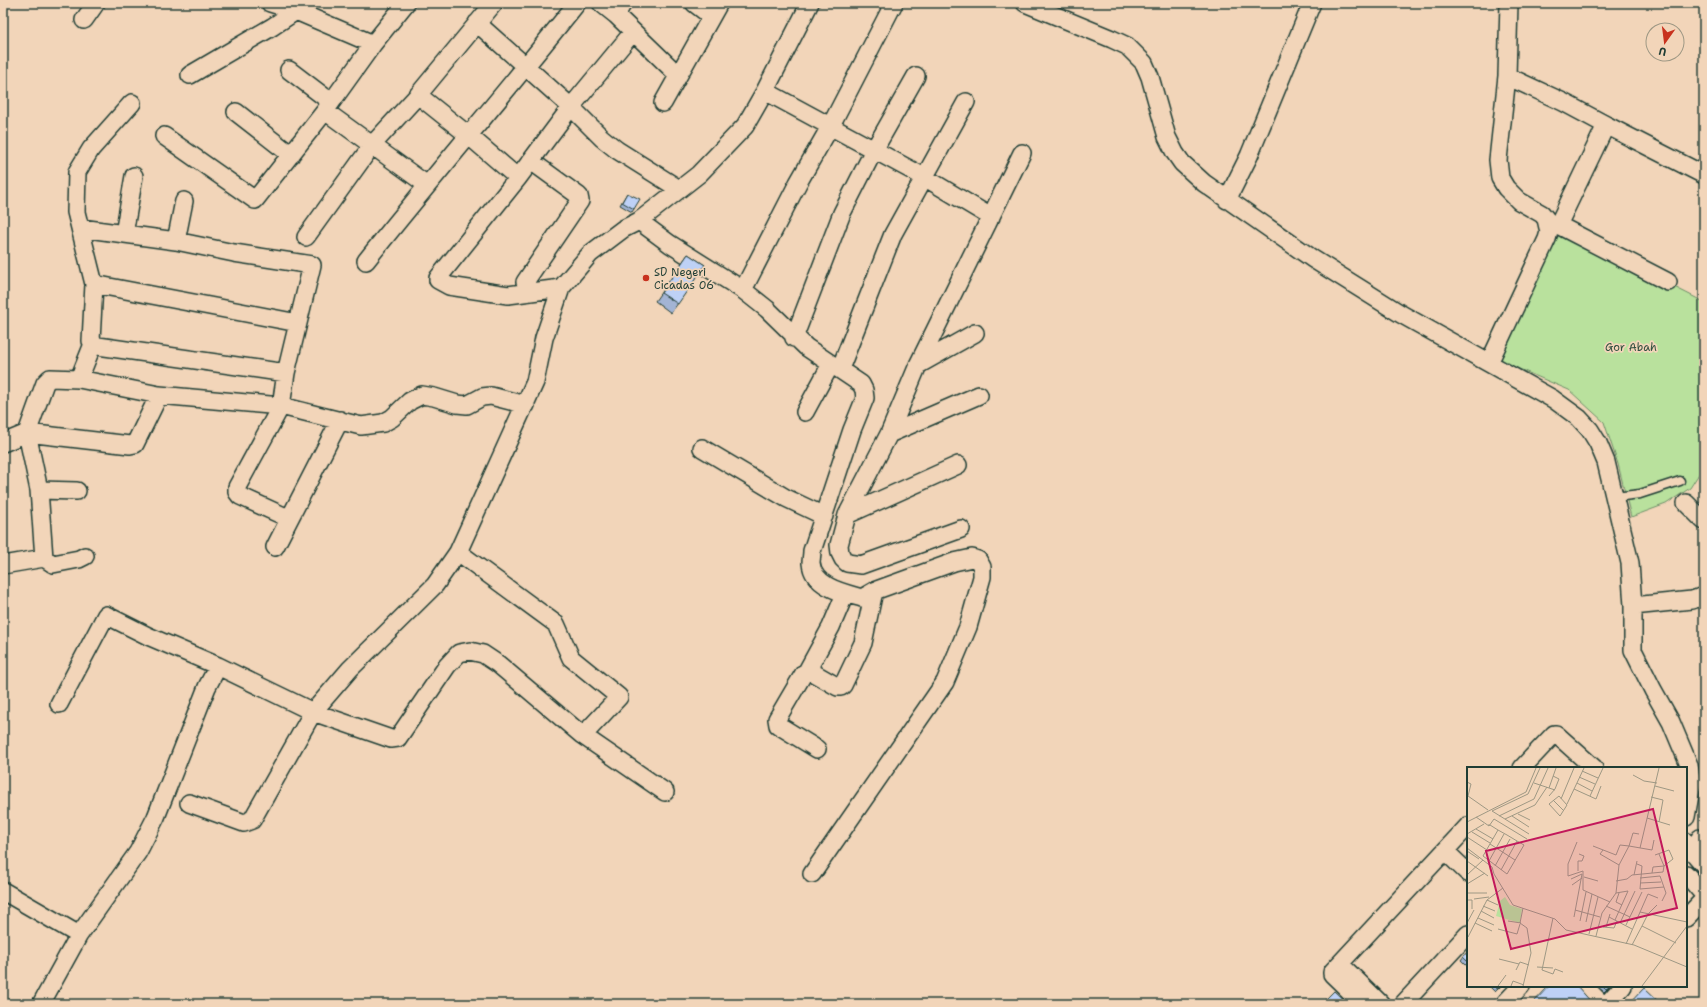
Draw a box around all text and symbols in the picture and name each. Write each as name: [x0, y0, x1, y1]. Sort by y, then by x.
north arrow: [1645, 22, 1685, 62]
text: U: [1657, 43, 1668, 59]
place label: SD Negeri Cicadas 06: [654, 265, 714, 293]
marker: SD Negeri Cicadas 06: [641, 273, 651, 283]
park label: Gor Abah: [1605, 340, 1657, 355]
inset map: [1467, 767, 1687, 987]

